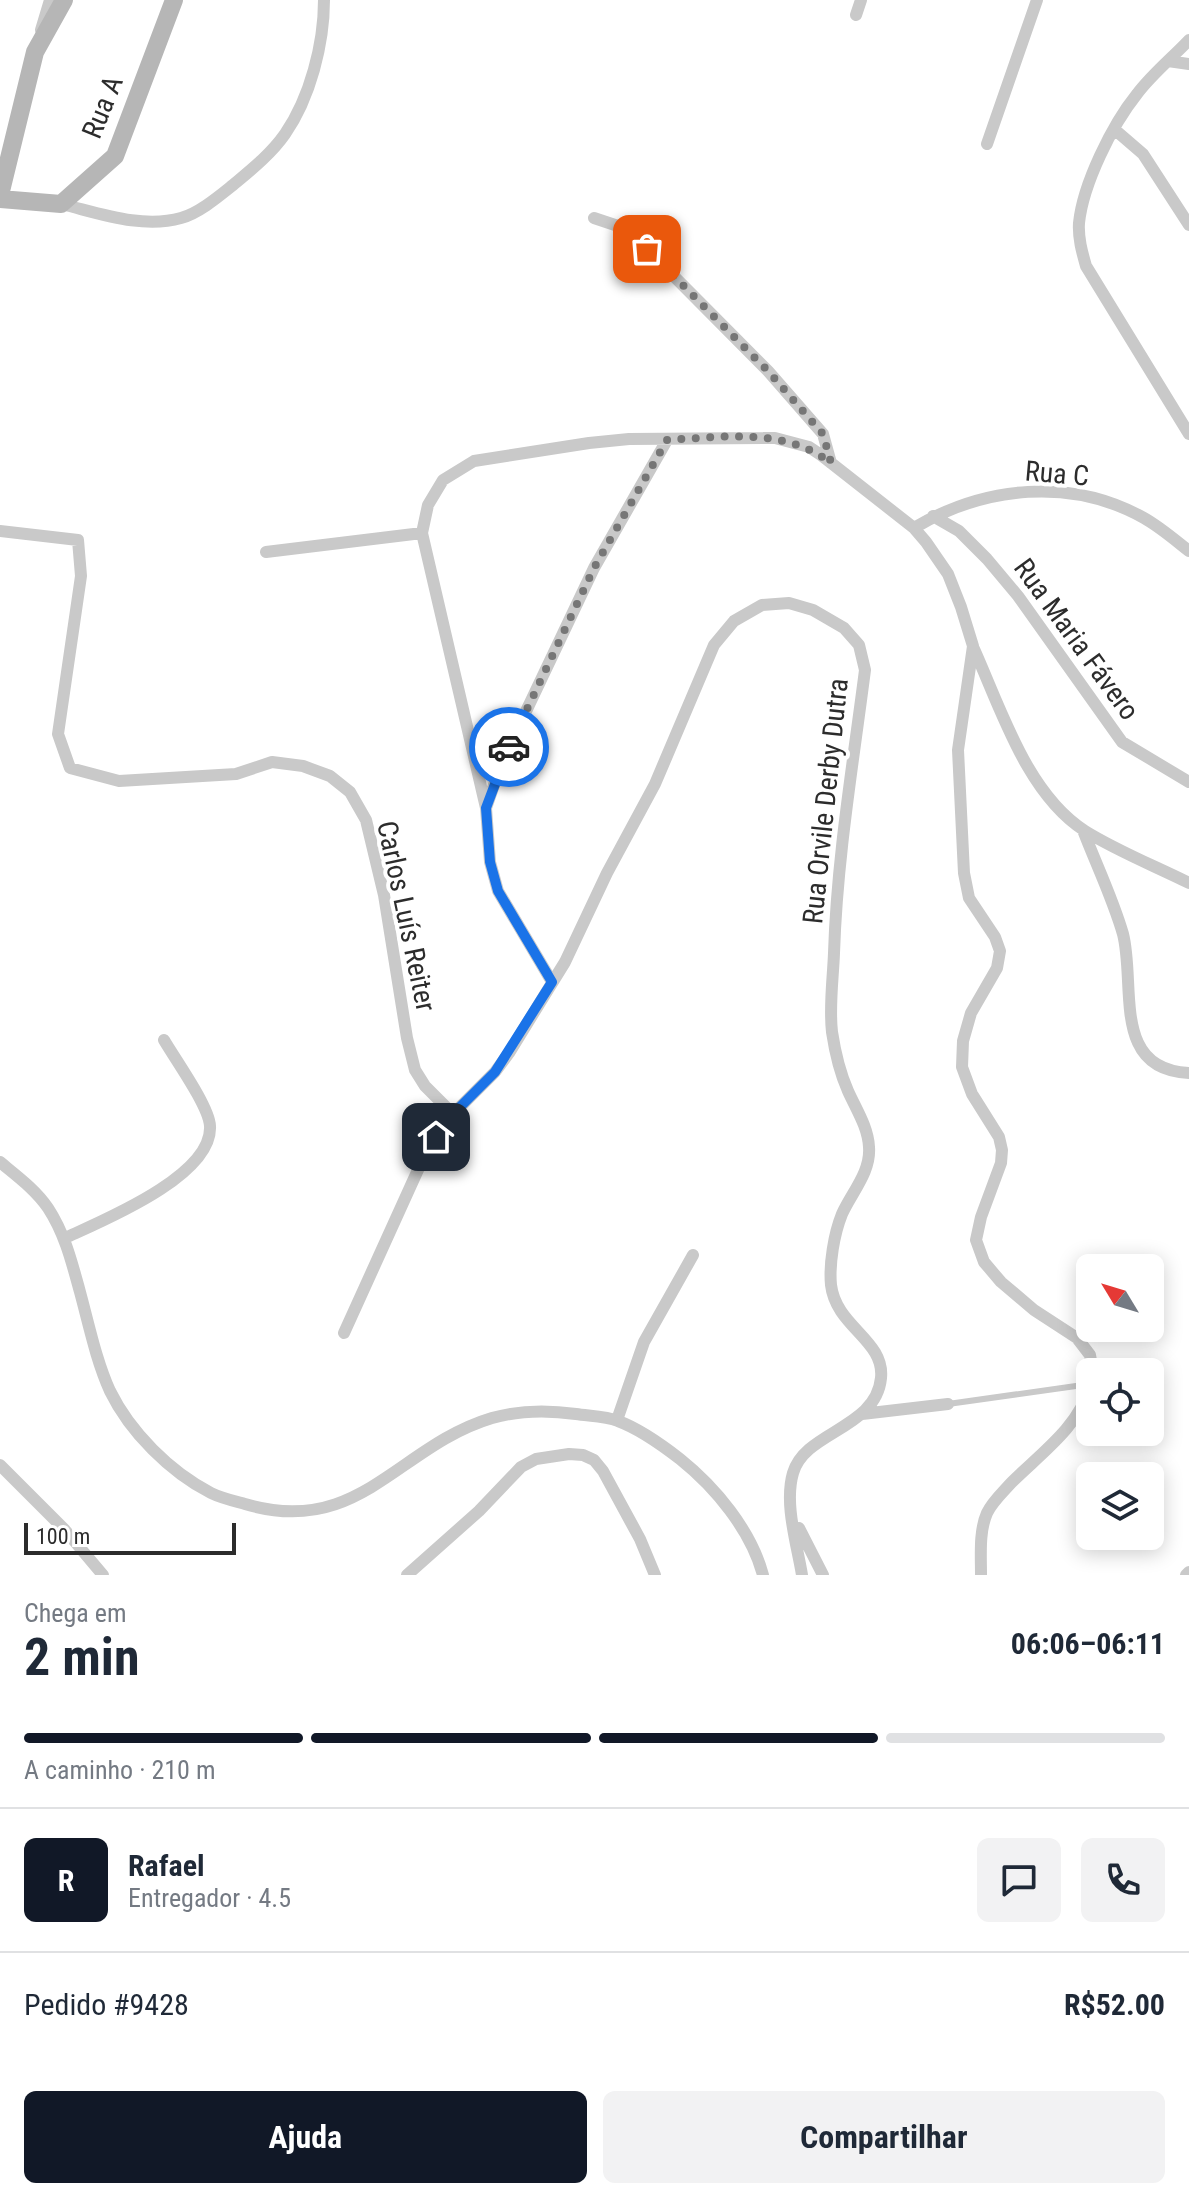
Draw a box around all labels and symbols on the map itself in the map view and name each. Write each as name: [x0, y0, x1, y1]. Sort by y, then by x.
street label: Rua A: [75, 71, 130, 143]
pin: [613, 215, 681, 283]
street label: Rua C: [1024, 454, 1090, 493]
street label: Rua Maria Fávero: [1007, 552, 1146, 726]
street label: Rua Orvile Derby Dutra: [796, 677, 855, 926]
courier: [469, 707, 549, 787]
street label: Carlos Luís Reiter: [370, 818, 443, 1014]
pin: [402, 1103, 470, 1171]
north arrow: [1076, 1254, 1164, 1342]
scale bar: [24, 1519, 236, 1555]

